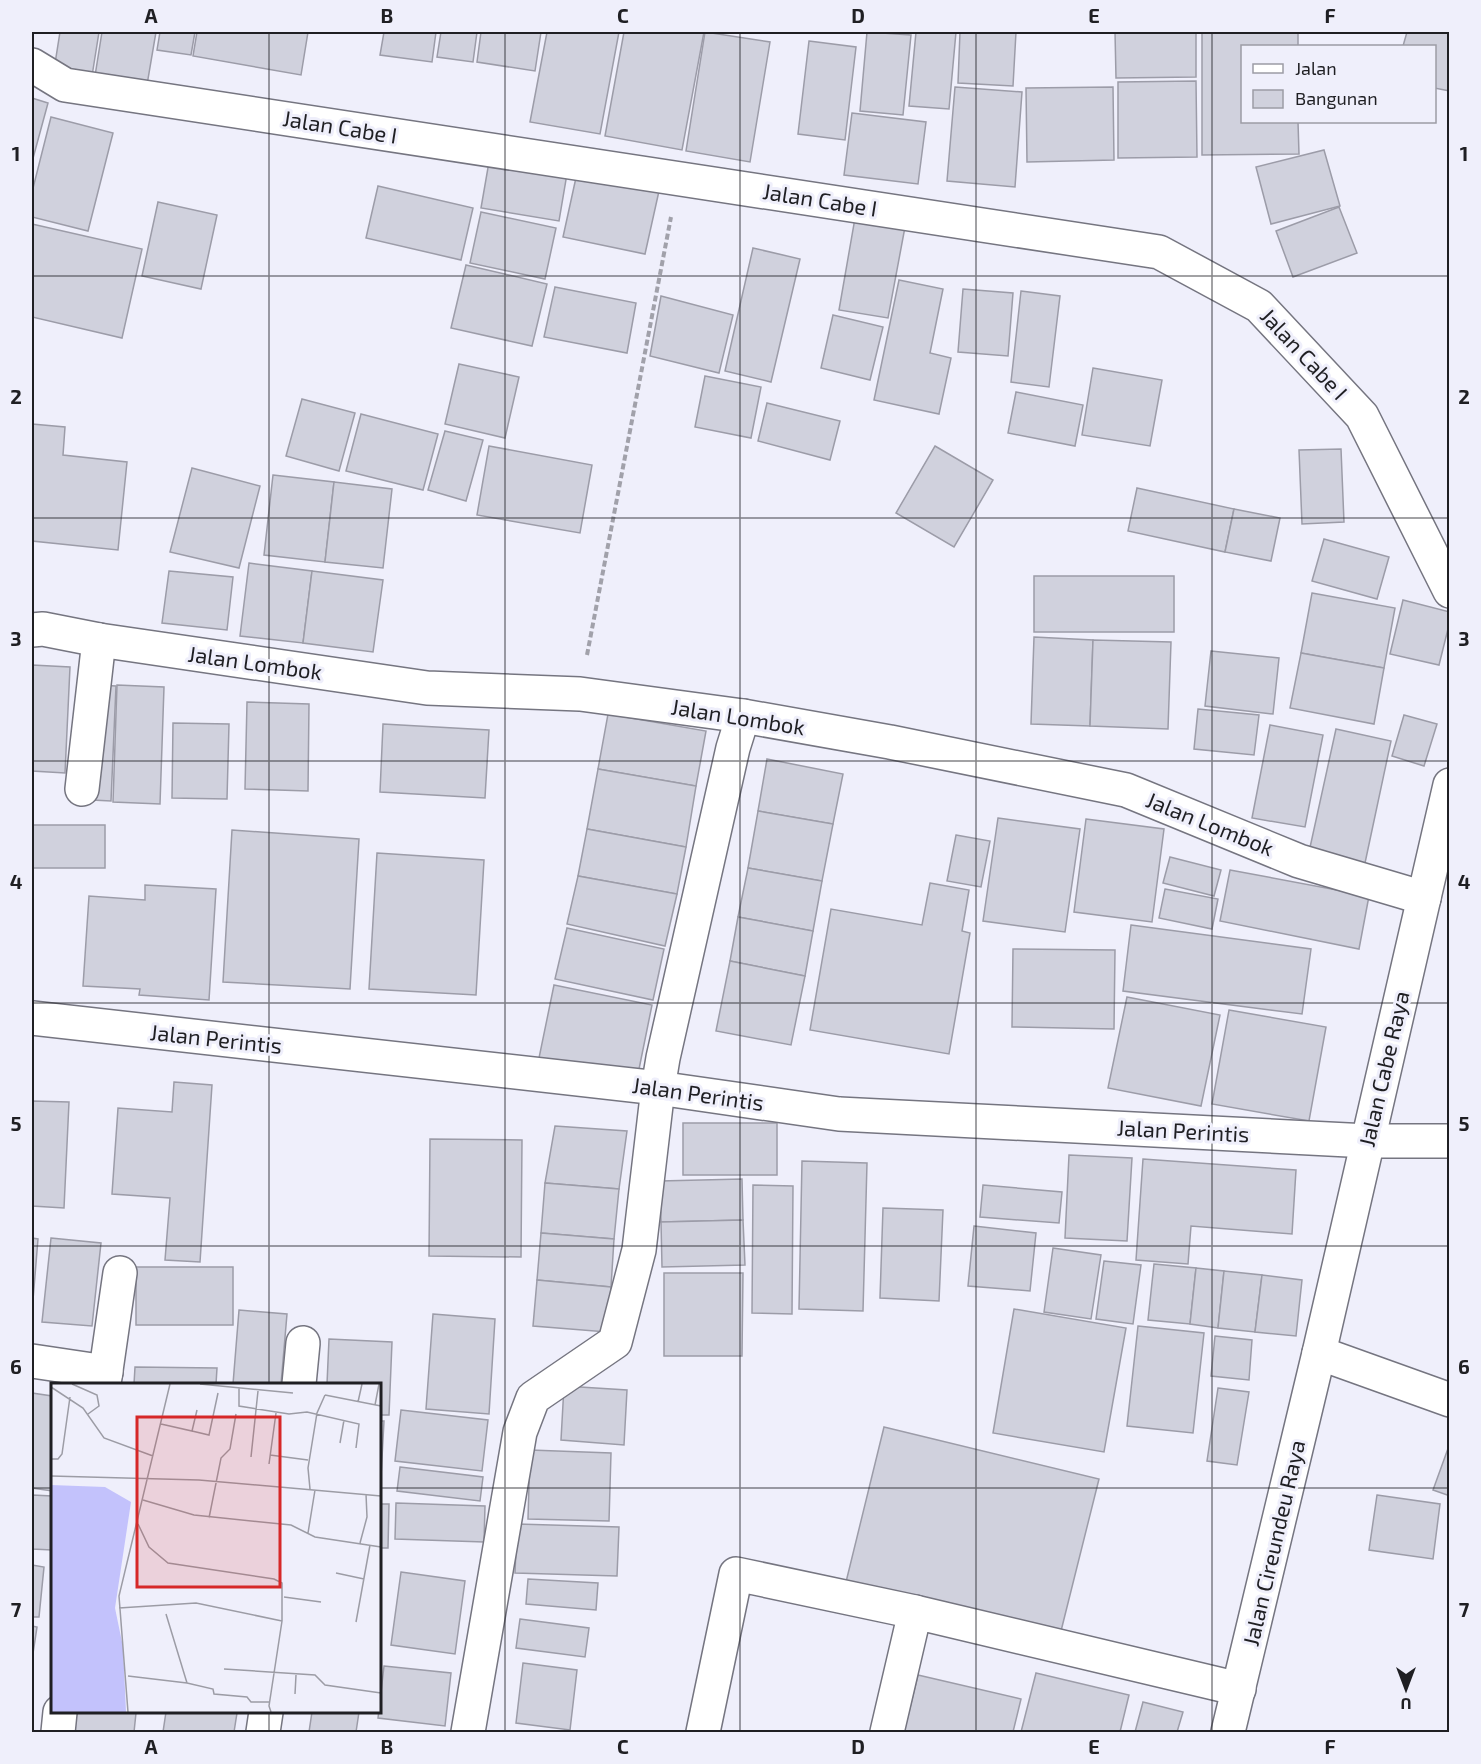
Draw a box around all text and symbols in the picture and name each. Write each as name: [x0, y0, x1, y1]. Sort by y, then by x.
text: A: [144, 3, 158, 27]
text: B: [381, 3, 393, 27]
text: C: [617, 3, 629, 27]
text: D: [851, 3, 865, 27]
text: E: [1088, 3, 1100, 27]
text: F: [1324, 3, 1336, 27]
legend: [1241, 45, 1436, 123]
text: Jalan: [1295, 57, 1337, 79]
text: Bangunan: [1295, 87, 1378, 109]
street label: Jalan Cabe I: [281, 104, 399, 148]
text: 1: [12, 141, 20, 165]
text: 1: [1460, 141, 1468, 165]
street label: Jalan Cabe I: [761, 177, 879, 221]
street label: Jalan Cabe I: [1256, 302, 1354, 404]
text: 2: [10, 384, 22, 408]
text: 2: [1458, 384, 1470, 408]
text: 3: [10, 626, 22, 650]
text: 3: [1458, 626, 1470, 650]
street label: Jalan Lombok: [186, 640, 324, 684]
street label: Jalan Lombok: [669, 693, 807, 739]
street label: Jalan Lombok: [1143, 786, 1278, 860]
text: 4: [10, 869, 23, 893]
text: 4: [1458, 869, 1471, 893]
street label: Jalan Cabe Raya: [1352, 988, 1414, 1149]
street label: Jalan Perintis: [149, 1018, 283, 1058]
street label: Jalan Perintis: [631, 1071, 766, 1115]
text: 5: [10, 1111, 22, 1135]
text: 5: [1458, 1111, 1470, 1135]
street label: Jalan Perintis: [1116, 1114, 1250, 1146]
text: 6: [10, 1354, 22, 1378]
text: 6: [1458, 1354, 1470, 1378]
inset map: [51, 1383, 381, 1713]
street label: Jalan Cireundeu Raya: [1237, 1437, 1309, 1648]
text: 7: [11, 1597, 22, 1621]
text: 7: [1459, 1597, 1470, 1621]
north arrow: [1376, 1659, 1436, 1719]
text: U: [1401, 1695, 1411, 1714]
text: A: [144, 1734, 158, 1758]
text: B: [381, 1734, 393, 1758]
text: C: [617, 1734, 629, 1758]
text: D: [851, 1734, 865, 1758]
text: E: [1088, 1734, 1100, 1758]
text: F: [1324, 1734, 1336, 1758]

